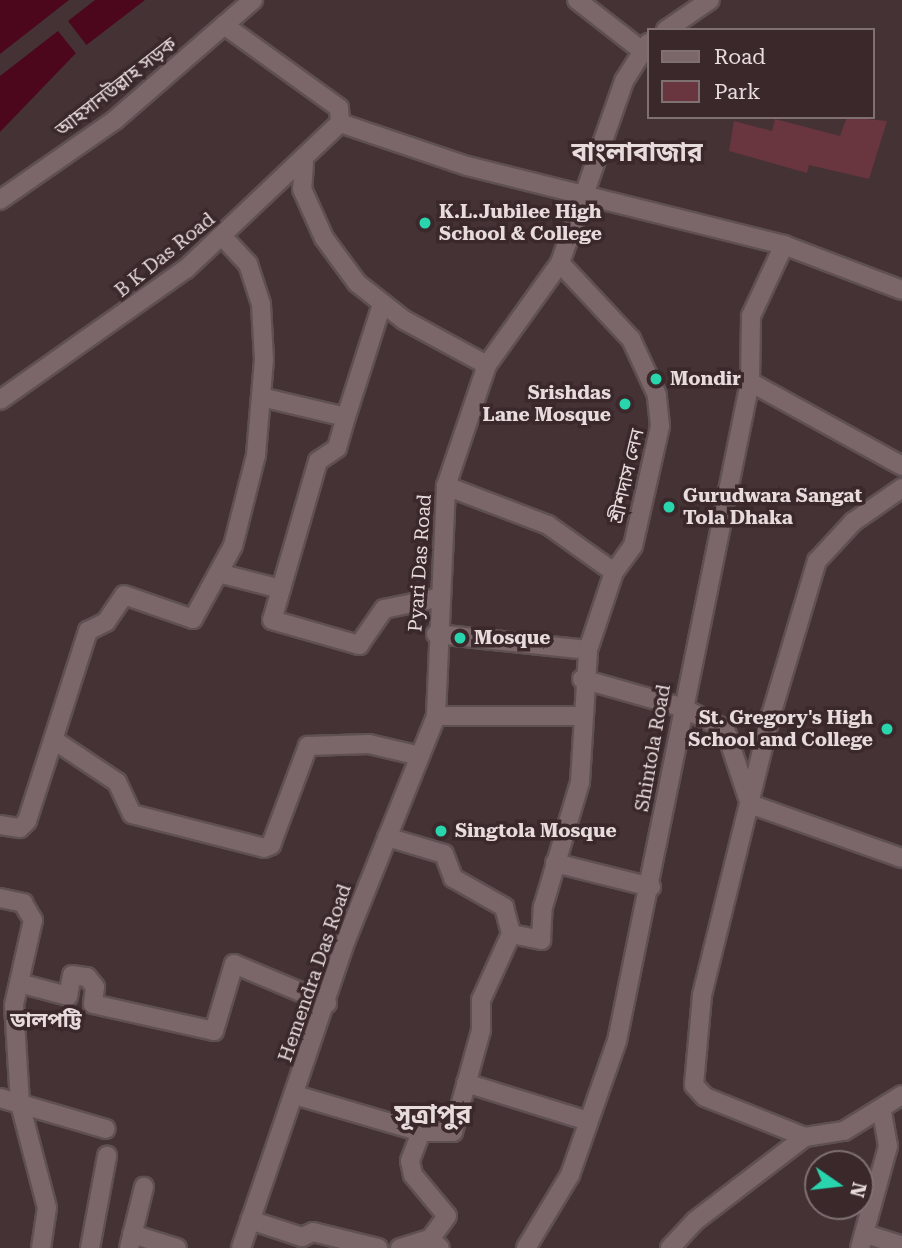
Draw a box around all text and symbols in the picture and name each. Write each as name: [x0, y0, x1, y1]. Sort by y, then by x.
legend: [646, 28, 874, 119]
street label: আহসানউল্লাহ সড়ক: [51, 33, 181, 141]
text: Road: [714, 45, 766, 69]
text: Park: [714, 80, 760, 104]
district label: বাংলাবাজার: [571, 137, 703, 169]
place label: K.L.Jubilee High School & College: [439, 201, 602, 245]
street label: B K Das Road: [111, 208, 219, 302]
marker: K.L.Jubilee High School & College: [417, 215, 433, 231]
place label: Mondir: [670, 368, 741, 390]
marker: Mondir: [648, 371, 664, 387]
place label: Srishdas Lane Mosque: [482, 382, 611, 426]
marker: Srishdas Lane Mosque: [617, 396, 633, 412]
street label: শ্রীশদাস লেন: [605, 427, 649, 525]
place label: Gurudwara Sangat Tola Dhaka: [683, 485, 862, 529]
street label: Pyari Das Road: [404, 493, 436, 633]
marker: Gurudwara Sangat Tola Dhaka: [661, 499, 677, 515]
place label: Mosque: [474, 627, 550, 649]
marker: Mosque: [452, 630, 468, 646]
street label: Shintola Road: [631, 683, 675, 813]
place label: St. Gregory's High School and College: [688, 707, 873, 751]
marker: St. Gregory's High School and College: [879, 721, 895, 737]
place label: Singtola Mosque: [455, 820, 617, 842]
marker: Singtola Mosque: [433, 823, 449, 839]
street label: Hemendra Das Road: [274, 881, 356, 1065]
district label: ডালপট্টি: [10, 1007, 82, 1033]
district label: সূত্রাপুর: [394, 1099, 472, 1131]
north arrow: [804, 1150, 874, 1220]
text: N: [845, 1180, 871, 1200]

